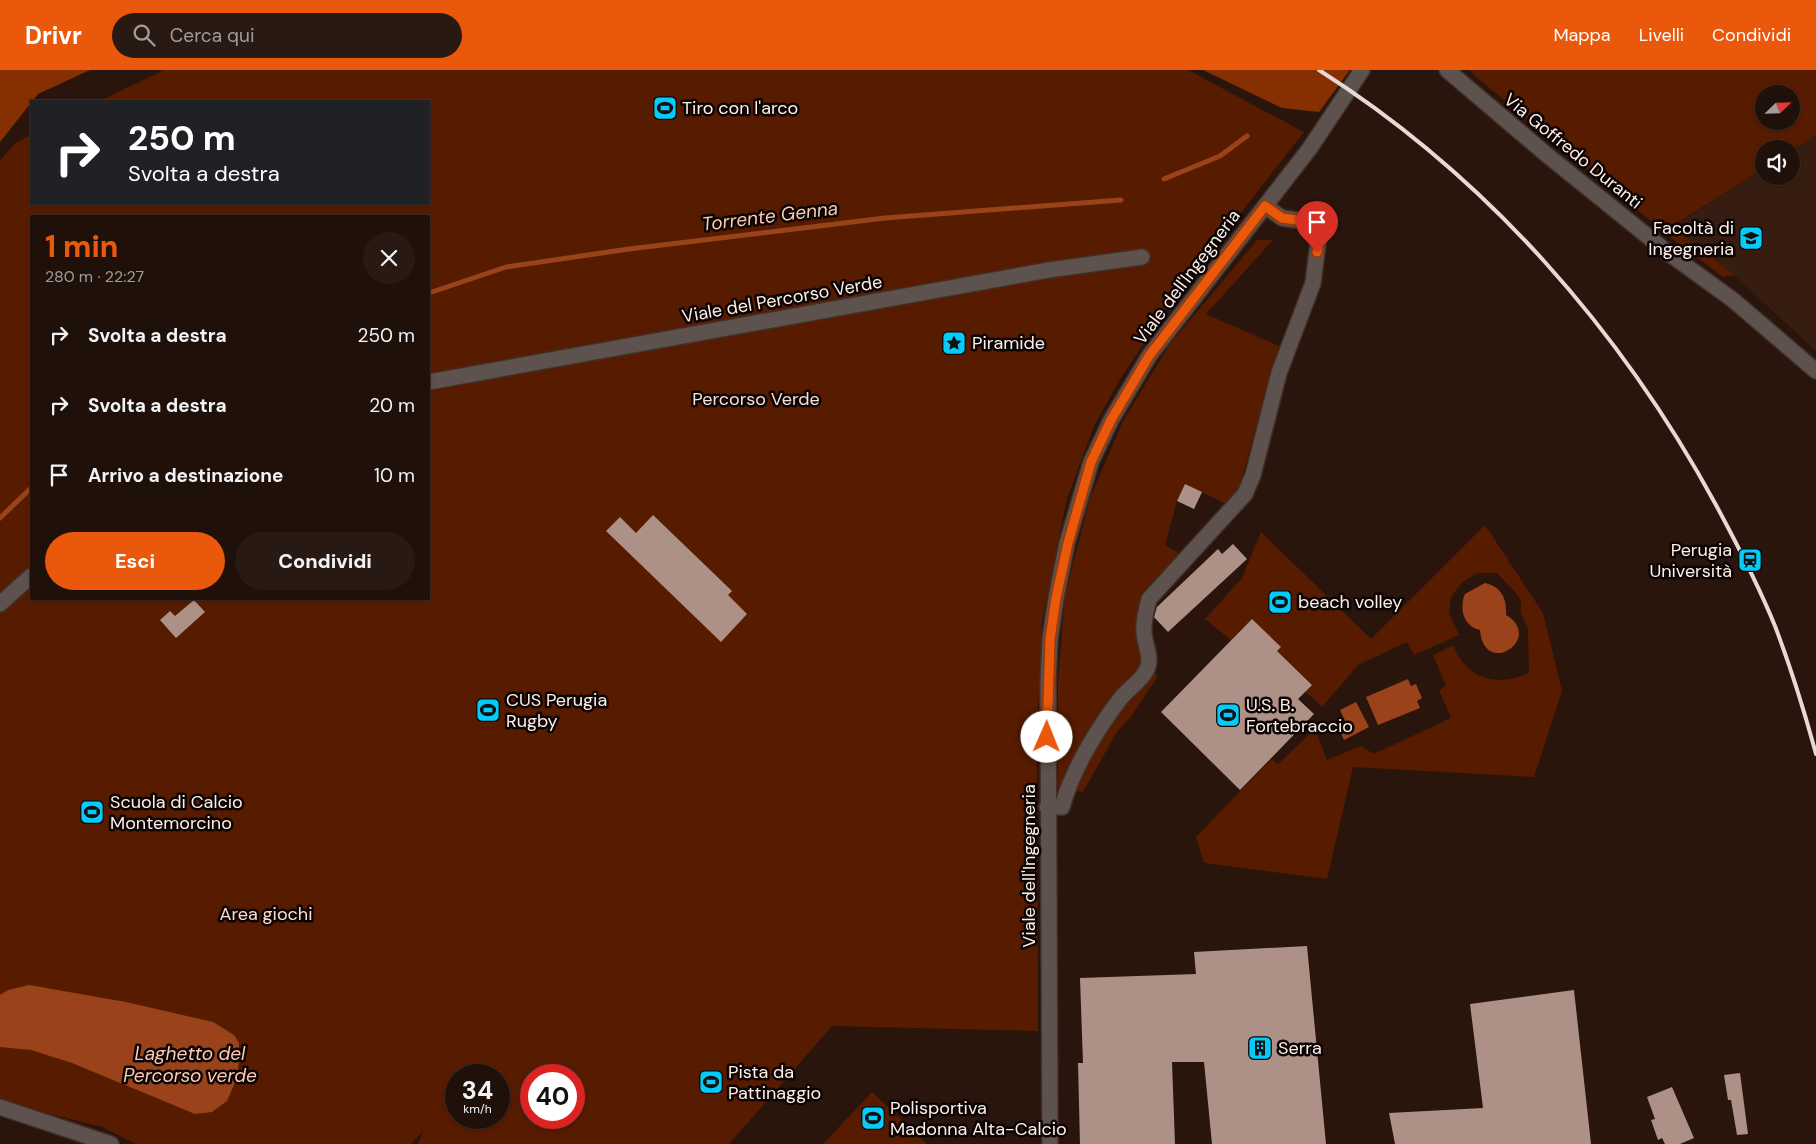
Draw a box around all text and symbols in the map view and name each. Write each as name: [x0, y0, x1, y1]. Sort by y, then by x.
search box: [112, 13, 462, 58]
text: Drivr: [25, 20, 82, 51]
icon: search: [130, 21, 158, 49]
text: Cerca qui: [170, 23, 254, 48]
text: Mappa: [1553, 23, 1611, 47]
text: Livelli: [1639, 23, 1684, 47]
text: Condividi: [1712, 23, 1791, 47]
north arrow: [1755, 85, 1800, 130]
map controls: [1755, 85, 1800, 185]
street label: Via Goffredo Duranti: [1499, 88, 1647, 214]
sports icon: Tiro con l'arco: [652, 95, 678, 121]
place label: Tiro con l'arco: [682, 96, 798, 120]
text: 250 m: [128, 115, 236, 161]
icon: right: [45, 120, 110, 185]
button: sound: [1755, 140, 1800, 185]
text: Svolta a destra: [128, 159, 280, 188]
water label: Torrente Genna: [700, 195, 840, 237]
pin: [1296, 201, 1338, 252]
street label: Viale dell'Ingegneria: [1128, 205, 1246, 349]
icon: arrive: [1303, 208, 1331, 236]
place label: Facoltà di Ingegneria: [1648, 216, 1734, 261]
school or university icon: Facoltà di Ingegneria: [1738, 225, 1764, 251]
text: 1 min: [45, 227, 118, 266]
button: close: [363, 232, 415, 284]
text: 280 m · 22:27: [45, 266, 144, 287]
street label: Viale del Percorso Verde: [680, 270, 884, 328]
icon: right: [45, 321, 73, 349]
text: Svolta a destra: [88, 323, 227, 348]
text: 250 m: [357, 323, 415, 348]
place icon: Piramide: [941, 330, 967, 356]
place label: Piramide: [972, 331, 1045, 355]
park label: Percorso Verde: [692, 387, 820, 411]
icon: right: [45, 391, 73, 419]
text: Svolta a destra: [88, 393, 227, 418]
text: 20 m: [369, 393, 415, 418]
icon: arrive: [45, 461, 73, 489]
text: Arrivo a destinazione: [88, 463, 283, 488]
text: 10 m: [374, 463, 415, 488]
button: Esci: [45, 532, 225, 590]
button: Condividi: [235, 532, 415, 590]
place label: Perugia Università: [1649, 538, 1732, 583]
station icon: Perugia Università: [1737, 547, 1763, 573]
sports icon: beach volley: [1267, 589, 1293, 615]
place label: beach volley: [1298, 590, 1402, 614]
place label: CUS Perugia Rugby: [506, 688, 607, 733]
place label: U.S. B. Fortebraccio: [1246, 693, 1353, 738]
sports icon: CUS Perugia Rugby: [475, 697, 501, 723]
sports icon: U.S. B. Fortebraccio: [1215, 702, 1241, 728]
position arrow: [1020, 710, 1072, 762]
street label: Viale dell'Ingegneria: [1017, 784, 1041, 948]
place label: Scuola di Calcio Montemorcino: [110, 790, 243, 835]
sports icon: Scuola di Calcio Montemorcino: [79, 799, 105, 825]
park label: Area giochi: [219, 902, 313, 926]
building icon: Serra: [1247, 1035, 1273, 1061]
place label: Serra: [1278, 1036, 1322, 1060]
water label: Laghetto del Percorso verde: [123, 1041, 257, 1088]
place label: Pista da Pattinaggio: [728, 1060, 821, 1105]
speed limit sign: 40: [520, 1064, 585, 1129]
sports icon: Pista da Pattinaggio: [698, 1069, 724, 1095]
text: 34: [462, 1074, 493, 1107]
place label: Polisportiva Madonna Alta-Calcio: [890, 1096, 1067, 1141]
text: km/h: [463, 1101, 492, 1117]
sports icon: Polisportiva Madonna Alta-Calcio: [860, 1105, 886, 1131]

